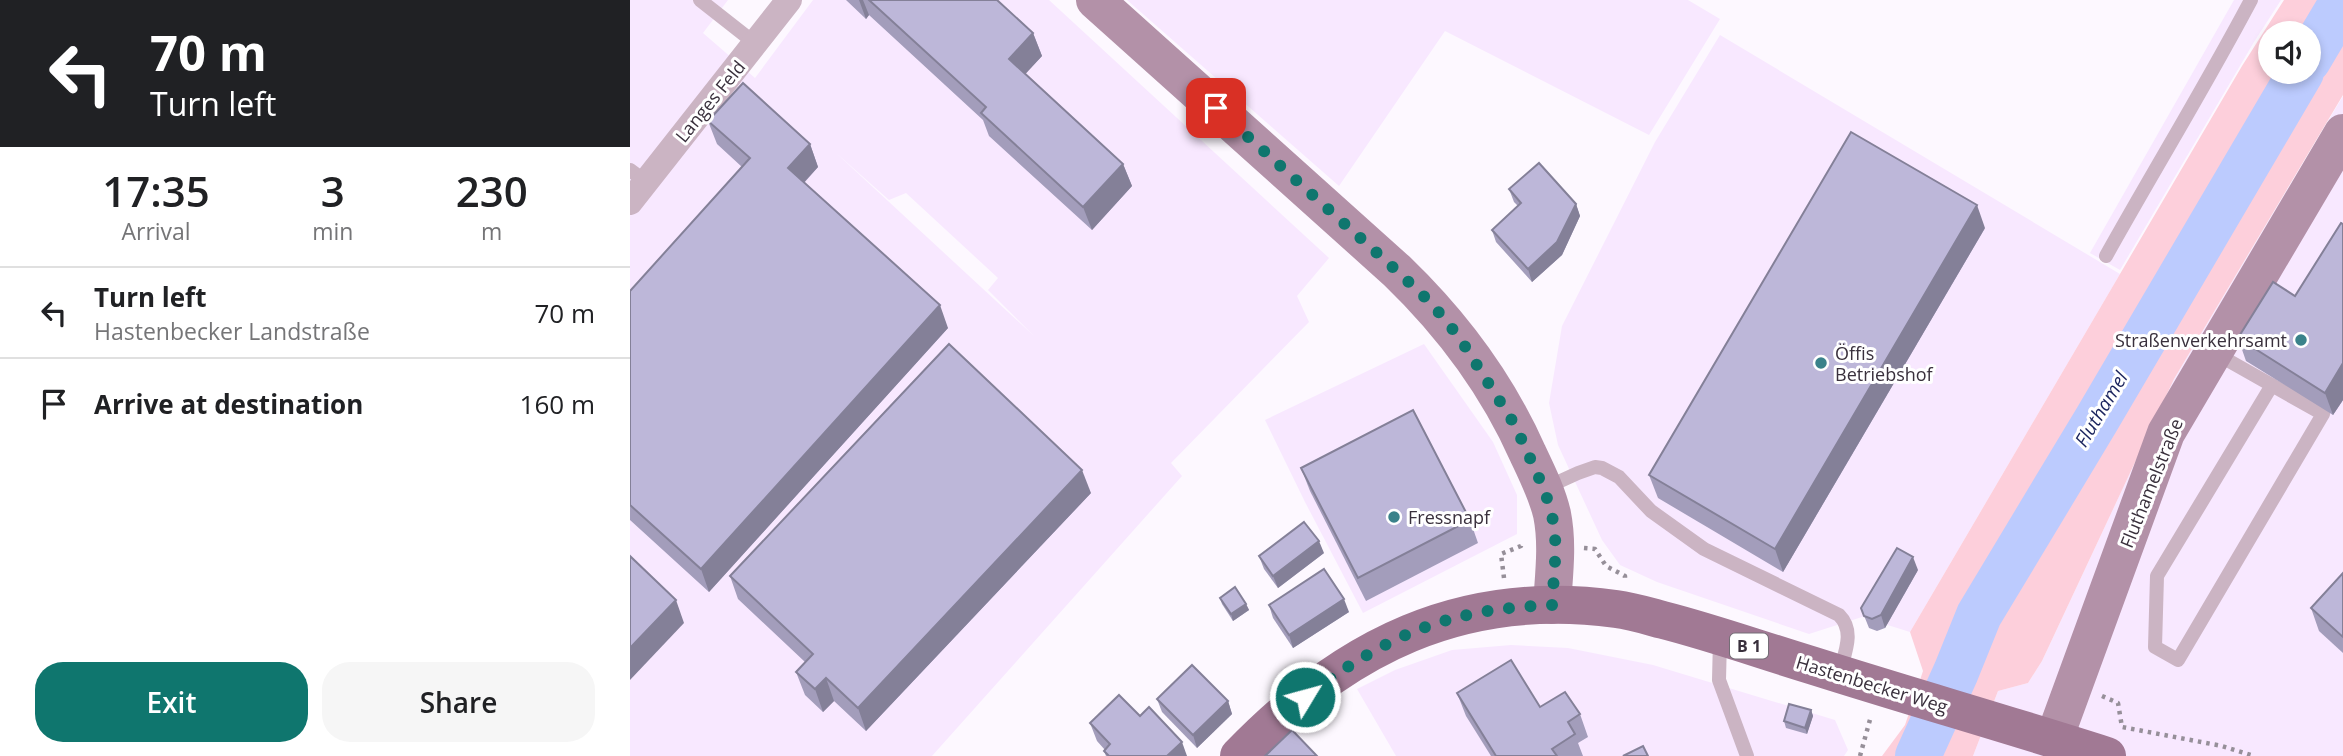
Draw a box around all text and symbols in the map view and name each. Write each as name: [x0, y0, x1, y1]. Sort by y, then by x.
text: 70 m: [150, 19, 267, 85]
map controls: [2258, 21, 2321, 84]
button: sound: [2258, 21, 2321, 84]
icon: left: [35, 28, 126, 119]
street label: Langes Feld: [670, 55, 750, 147]
pin: [1186, 78, 1246, 138]
text: Turn left: [150, 82, 276, 125]
icon: arrive: [1197, 89, 1235, 127]
text: 17:35: [102, 162, 210, 219]
text: 3: [321, 162, 345, 219]
text: 230: [456, 162, 528, 219]
text: Arrival: [121, 215, 191, 247]
text: min: [312, 215, 353, 247]
text: m: [481, 215, 502, 247]
text: Turn left: [94, 279, 206, 315]
icon: left: [35, 294, 73, 332]
text: 70 m: [534, 295, 595, 331]
text: Hastenbecker Landstraße: [94, 315, 370, 347]
place label: Straßenverkehrsamt: [2115, 328, 2287, 352]
marker: Straßenverkehrsamt: [2293, 332, 2309, 348]
place label: Öffis Betriebshof: [1835, 341, 1934, 386]
marker: Öffis Betriebshof: [1813, 355, 1829, 371]
water label: Fluthamel: [2068, 365, 2134, 452]
icon: arrive: [35, 385, 73, 423]
text: Arrive at destination: [94, 386, 363, 422]
text: 160 m: [520, 386, 595, 422]
street label: Fluthamelstraße: [2114, 415, 2188, 551]
place label: Fressnapf: [1408, 505, 1491, 529]
marker: Fressnapf: [1386, 509, 1402, 525]
road number: B 1: [1730, 634, 1768, 659]
street label: Hastenbecker Weg: [1793, 650, 1951, 719]
position arrow: [1268, 660, 1342, 734]
button: Exit: [35, 662, 308, 742]
button: Share: [322, 662, 595, 742]

